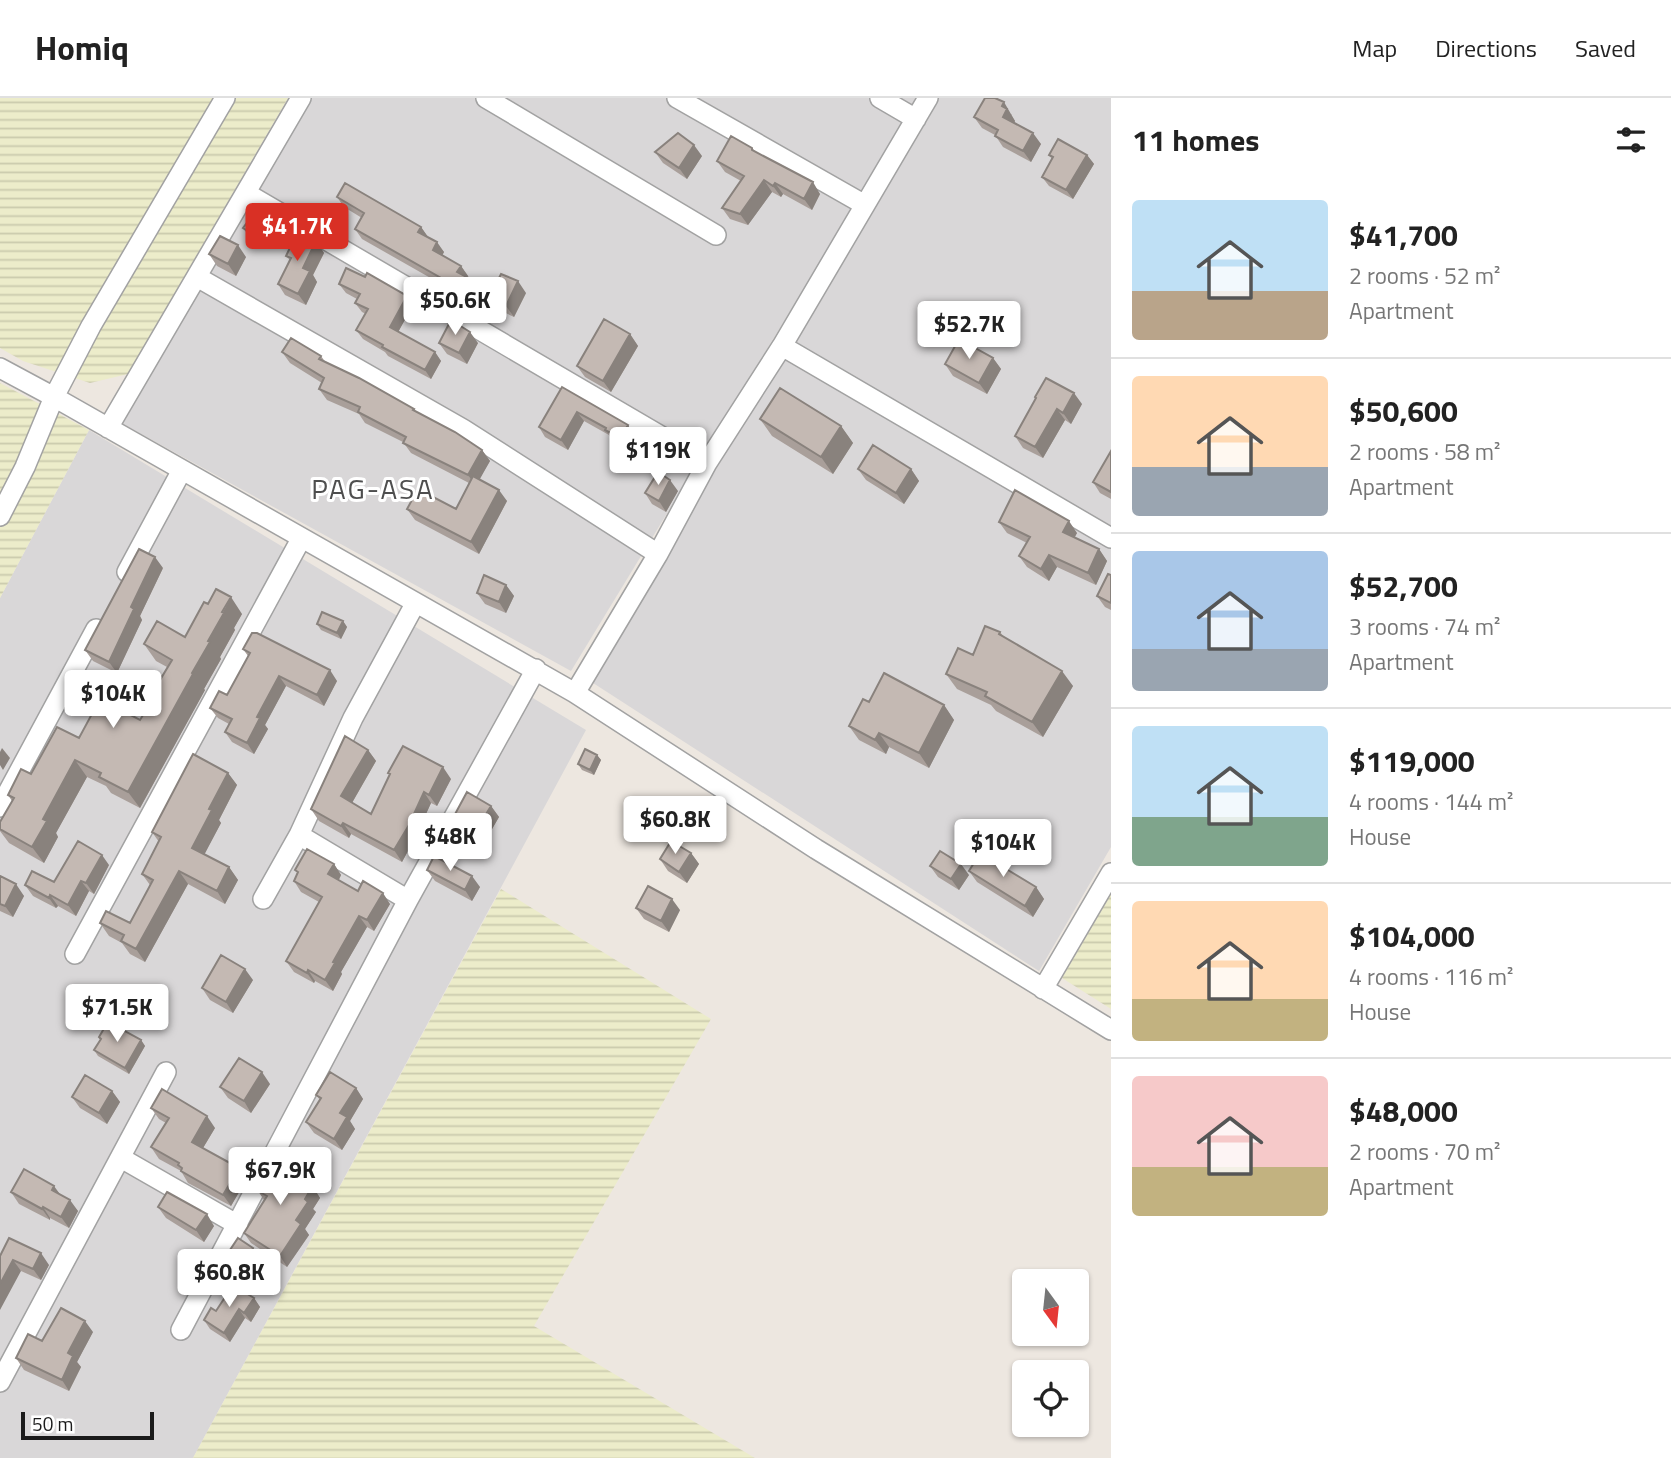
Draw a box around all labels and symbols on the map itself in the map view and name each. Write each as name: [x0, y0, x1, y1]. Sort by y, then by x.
pin: $41.7K: [240, 204, 354, 263]
pin: $50.6K: [398, 278, 512, 337]
pin: $52.7K: [912, 302, 1026, 361]
pin: $119K: [609, 428, 707, 487]
district label: PAG-ASA: [311, 467, 435, 510]
pin: $104K: [64, 670, 162, 730]
pin: $60.8K: [618, 796, 732, 856]
pin: $48K: [409, 814, 491, 873]
pin: $104K: [954, 820, 1052, 879]
pin: $71.5K: [60, 984, 174, 1044]
pin: $67.9K: [223, 1148, 337, 1207]
pin: $60.8K: [172, 1250, 286, 1309]
north arrow: [1012, 1269, 1088, 1346]
scale bar: [21, 1409, 154, 1441]

